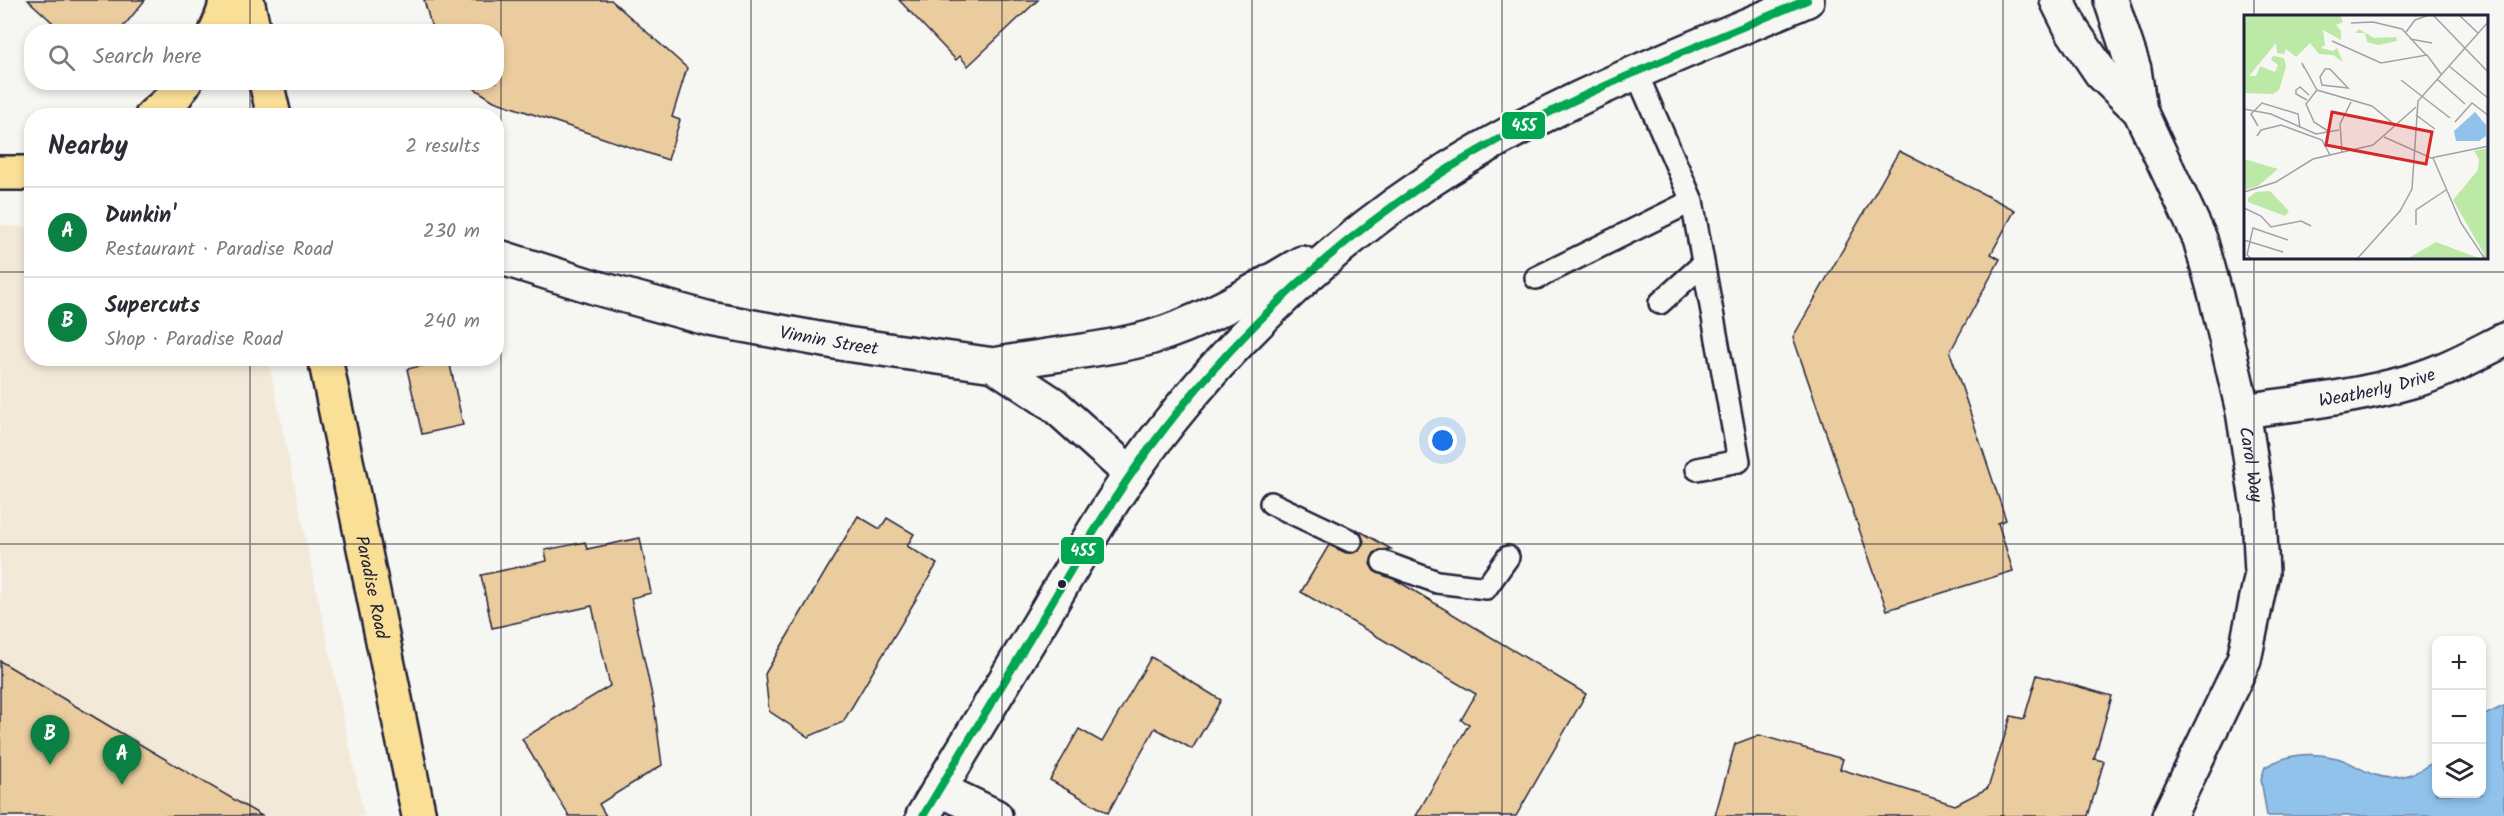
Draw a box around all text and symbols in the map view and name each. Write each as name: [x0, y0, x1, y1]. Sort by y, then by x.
inset map: [2244, 15, 2489, 260]
search box: [24, 24, 504, 90]
text: Search here: [93, 40, 201, 75]
icon: search: [45, 41, 78, 74]
line badge: 455: [1501, 111, 1546, 140]
text: 455: [1512, 114, 1538, 139]
text: Nearby: [48, 126, 128, 168]
text: 2 results: [405, 131, 480, 163]
text: Dunkin': [105, 199, 176, 234]
text: A: [61, 216, 74, 248]
text: 230 m: [423, 216, 480, 248]
text: Restaurant · Paradise Road: [105, 234, 333, 266]
text: Supercuts: [105, 289, 200, 324]
text: B: [61, 306, 74, 338]
text: 240 m: [423, 306, 480, 338]
street label: Vinnin Street: [777, 319, 881, 365]
text: Shop · Paradise Road: [105, 324, 282, 356]
street label: Weatherly Drive: [2317, 361, 2440, 416]
street label: Carol Way: [2230, 425, 2270, 505]
your location: [1428, 426, 1457, 455]
street label: Paradise Road: [346, 533, 396, 643]
line badge: 455: [1060, 536, 1105, 565]
text: 455: [1071, 539, 1097, 564]
unlabelled marker: [1056, 578, 1068, 590]
map controls: [2432, 636, 2486, 798]
button: +: [2432, 636, 2486, 690]
button: −: [2432, 690, 2486, 744]
pin: B: [31, 716, 70, 765]
pin: A: [102, 736, 142, 785]
button: layers: [2432, 744, 2486, 798]

